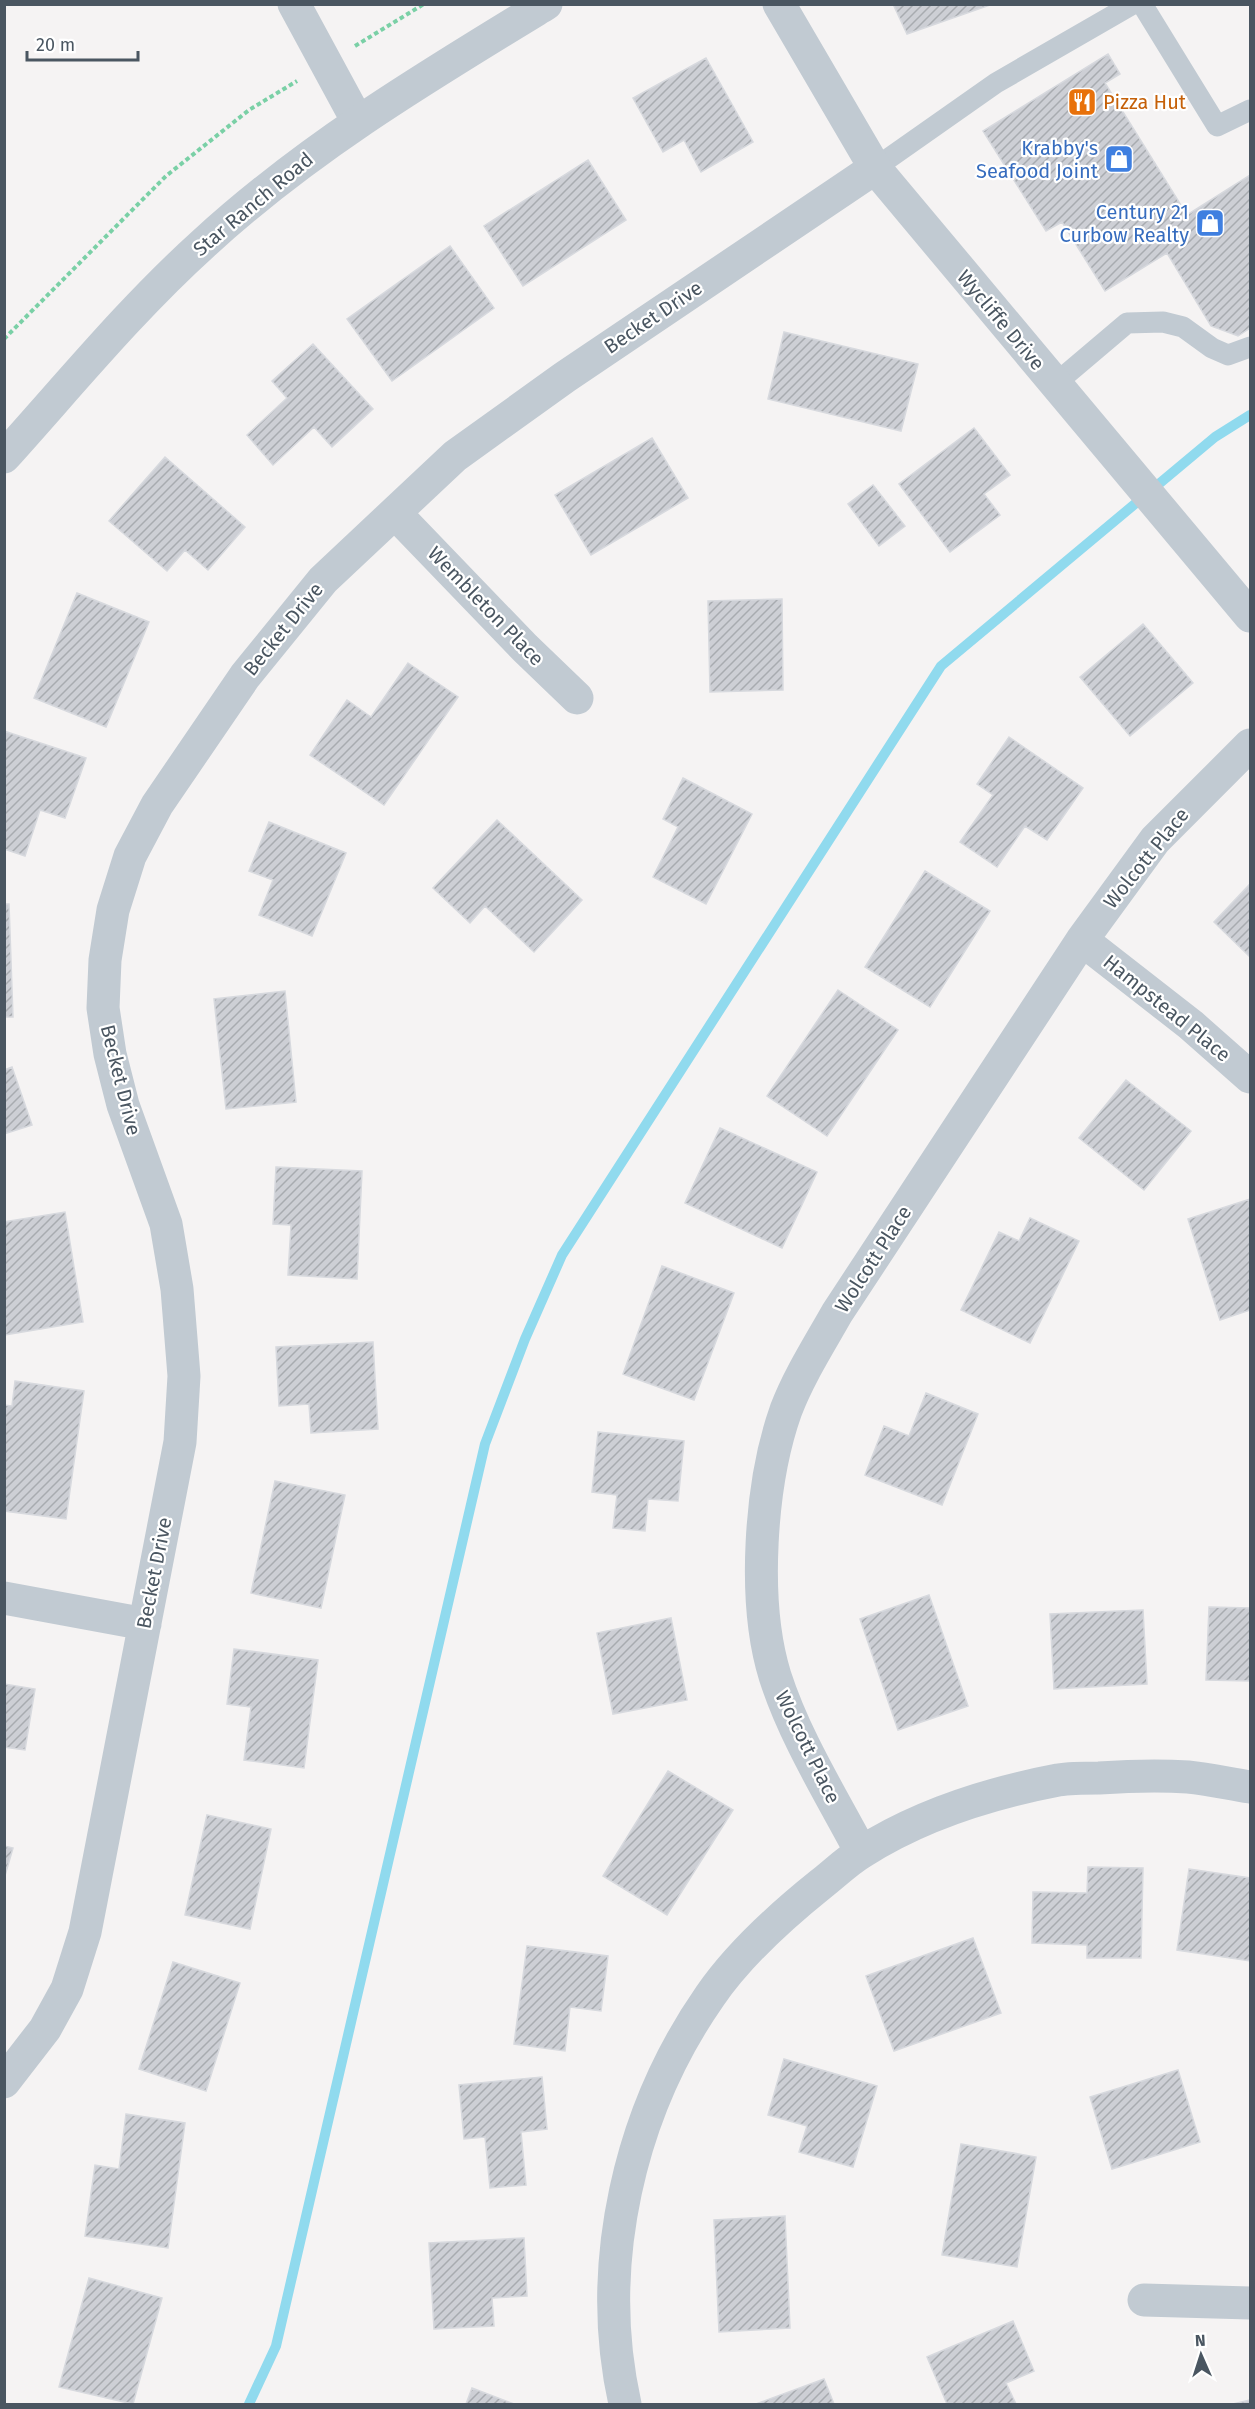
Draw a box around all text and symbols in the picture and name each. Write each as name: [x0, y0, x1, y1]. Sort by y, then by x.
scale bar: [27, 24, 138, 62]
text: 20 m: [36, 34, 75, 56]
restaurant icon: Pizza Hut: [1066, 86, 1098, 118]
place label: Pizza Hut: [1103, 90, 1187, 114]
place label: Krabby's Seafood Joint: [976, 136, 1099, 183]
shop icon: Krabby's Seafood Joint: [1103, 143, 1135, 175]
street label: Star Ranch Road: [188, 147, 318, 261]
place label: Century 21 Curbow Realty: [1060, 200, 1189, 247]
shop icon: Century 21 Curbow Realty: [1194, 207, 1226, 239]
street label: Wycliffe Drive: [952, 265, 1050, 375]
street label: Becket Drive: [599, 275, 707, 359]
street label: Wembleton Place: [423, 541, 549, 671]
street label: Becket Drive: [238, 578, 328, 680]
street label: Wolcott Place: [1098, 803, 1194, 913]
street label: Hampstead Place: [1099, 949, 1235, 1067]
street label: Becket Drive: [96, 1022, 146, 1138]
street label: Wolcott Place: [830, 1201, 916, 1317]
street label: Becket Drive: [131, 1515, 177, 1631]
street label: Wolcott Place: [770, 1687, 846, 1807]
north arrow: [1171, 2325, 1231, 2385]
text: N: [1194, 2331, 1206, 2350]

